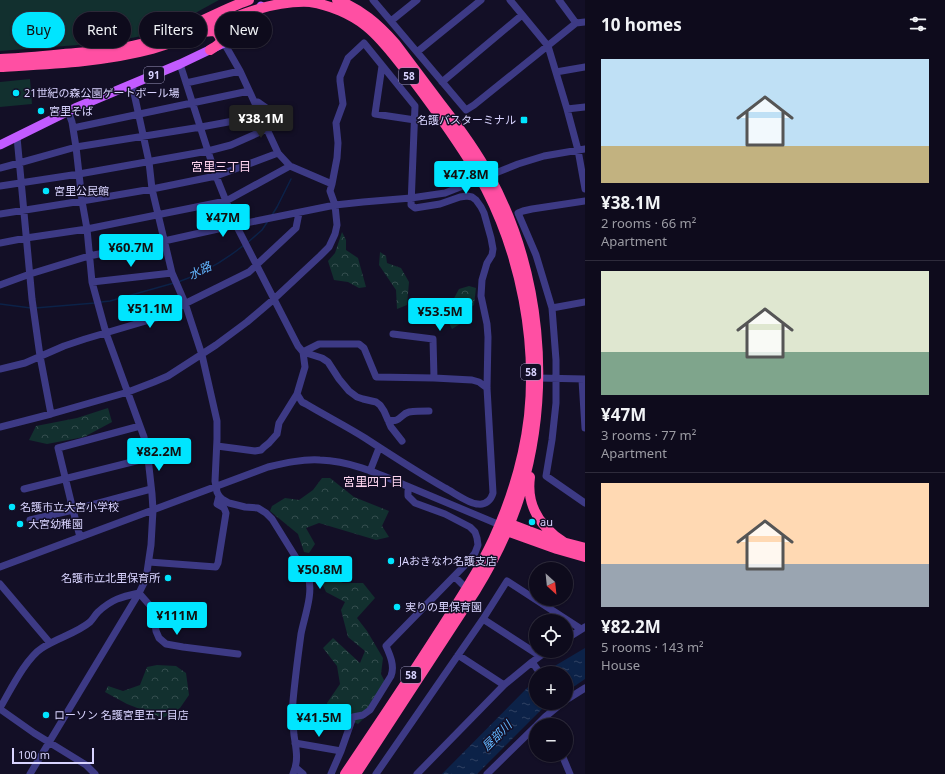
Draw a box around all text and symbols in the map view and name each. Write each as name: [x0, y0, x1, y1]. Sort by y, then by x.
chip: Buy: [12, 12, 65, 48]
chip: Rent: [73, 12, 131, 48]
chip: Filters: [139, 12, 207, 48]
chip: New: [215, 12, 272, 48]
text: 10 homes: [601, 13, 682, 36]
icon: filters: [907, 13, 929, 35]
road number: 91: [144, 67, 164, 83]
road number: 58: [399, 68, 419, 84]
place label: 21世紀の森公園ゲートボール場: [24, 85, 180, 100]
icon: home: [729, 85, 801, 157]
marker: 21世紀の森公園ゲートボール場: [11, 88, 21, 98]
place label: 宮里そば: [49, 103, 93, 118]
pin: ¥38.1M: [228, 105, 294, 139]
marker: 宮里そば: [36, 106, 46, 116]
text: ¥38.1M: [238, 109, 284, 127]
place label: 名護バスターミナル: [417, 112, 516, 127]
marker: 名護バスターミナル: [519, 115, 529, 125]
district label: 宮里三丁目: [191, 158, 251, 175]
pin: ¥47.8M: [433, 161, 499, 195]
text: ¥47.8M: [443, 165, 489, 183]
place label: 宮里公民館: [54, 183, 109, 198]
marker: 宮里公民館: [41, 186, 51, 196]
text: ¥38.1M: [601, 191, 661, 214]
pin: ¥47M: [199, 204, 247, 238]
text: ¥47M: [206, 208, 240, 226]
text: 2 rooms · 66 m²: [601, 214, 696, 232]
text: Apartment: [601, 232, 667, 250]
pin: ¥60.7M: [98, 234, 164, 268]
text: ¥60.7M: [108, 238, 154, 256]
water label: 水路: [185, 257, 215, 284]
pin: ¥51.1M: [117, 295, 183, 329]
icon: home: [729, 297, 801, 369]
pin: ¥53.5M: [407, 298, 473, 332]
text: ¥51.1M: [127, 299, 173, 317]
text: ¥53.5M: [417, 302, 463, 320]
road number: 58: [521, 364, 541, 380]
text: ¥47M: [601, 403, 646, 426]
text: 3 rooms · 77 m²: [601, 426, 696, 444]
pin: ¥82.2M: [126, 438, 192, 472]
text: ¥82.2M: [136, 442, 182, 460]
text: Apartment: [601, 444, 667, 462]
district label: 宮里四丁目: [343, 473, 403, 490]
place label: 名護市立大宮小学校: [20, 499, 119, 514]
marker: 名護市立大宮小学校: [7, 502, 17, 512]
icon: home: [729, 509, 801, 581]
place label: au: [540, 514, 553, 529]
place label: 大宮幼稚園: [28, 516, 83, 531]
marker: au: [527, 517, 537, 527]
marker: 大宮幼稚園: [15, 519, 25, 529]
place label: JAおきなわ名護支店: [398, 553, 497, 568]
pin: ¥50.8M: [287, 556, 353, 590]
marker: JAおきなわ名護支店: [386, 556, 396, 566]
text: ¥50.8M: [297, 560, 343, 578]
north arrow: [529, 562, 573, 606]
map controls: [529, 562, 573, 762]
place label: 名護市立北里保育所: [61, 570, 161, 585]
marker: 名護市立北里保育所: [163, 573, 173, 583]
place label: 実りの里保育園: [405, 599, 482, 614]
pin: ¥111M: [149, 602, 205, 636]
marker: 実りの里保育園: [392, 602, 402, 612]
text: ¥111M: [156, 606, 198, 624]
button: locate: [529, 614, 573, 658]
text: ¥82.2M: [601, 615, 661, 638]
text: 5 rooms · 143 m²: [601, 638, 704, 656]
text: House: [601, 656, 640, 674]
button: +: [529, 666, 573, 710]
road number: 58: [401, 667, 421, 683]
pin: ¥41.5M: [286, 704, 352, 738]
place label: ローソン 名護宮里五丁目店: [54, 707, 189, 722]
text: ¥41.5M: [296, 708, 342, 726]
marker: ローソン 名護宮里五丁目店: [41, 710, 51, 720]
water label: 屋部川: [478, 715, 517, 754]
button: −: [529, 718, 573, 762]
scale bar: [12, 746, 94, 765]
text: 100 m: [18, 747, 50, 762]

